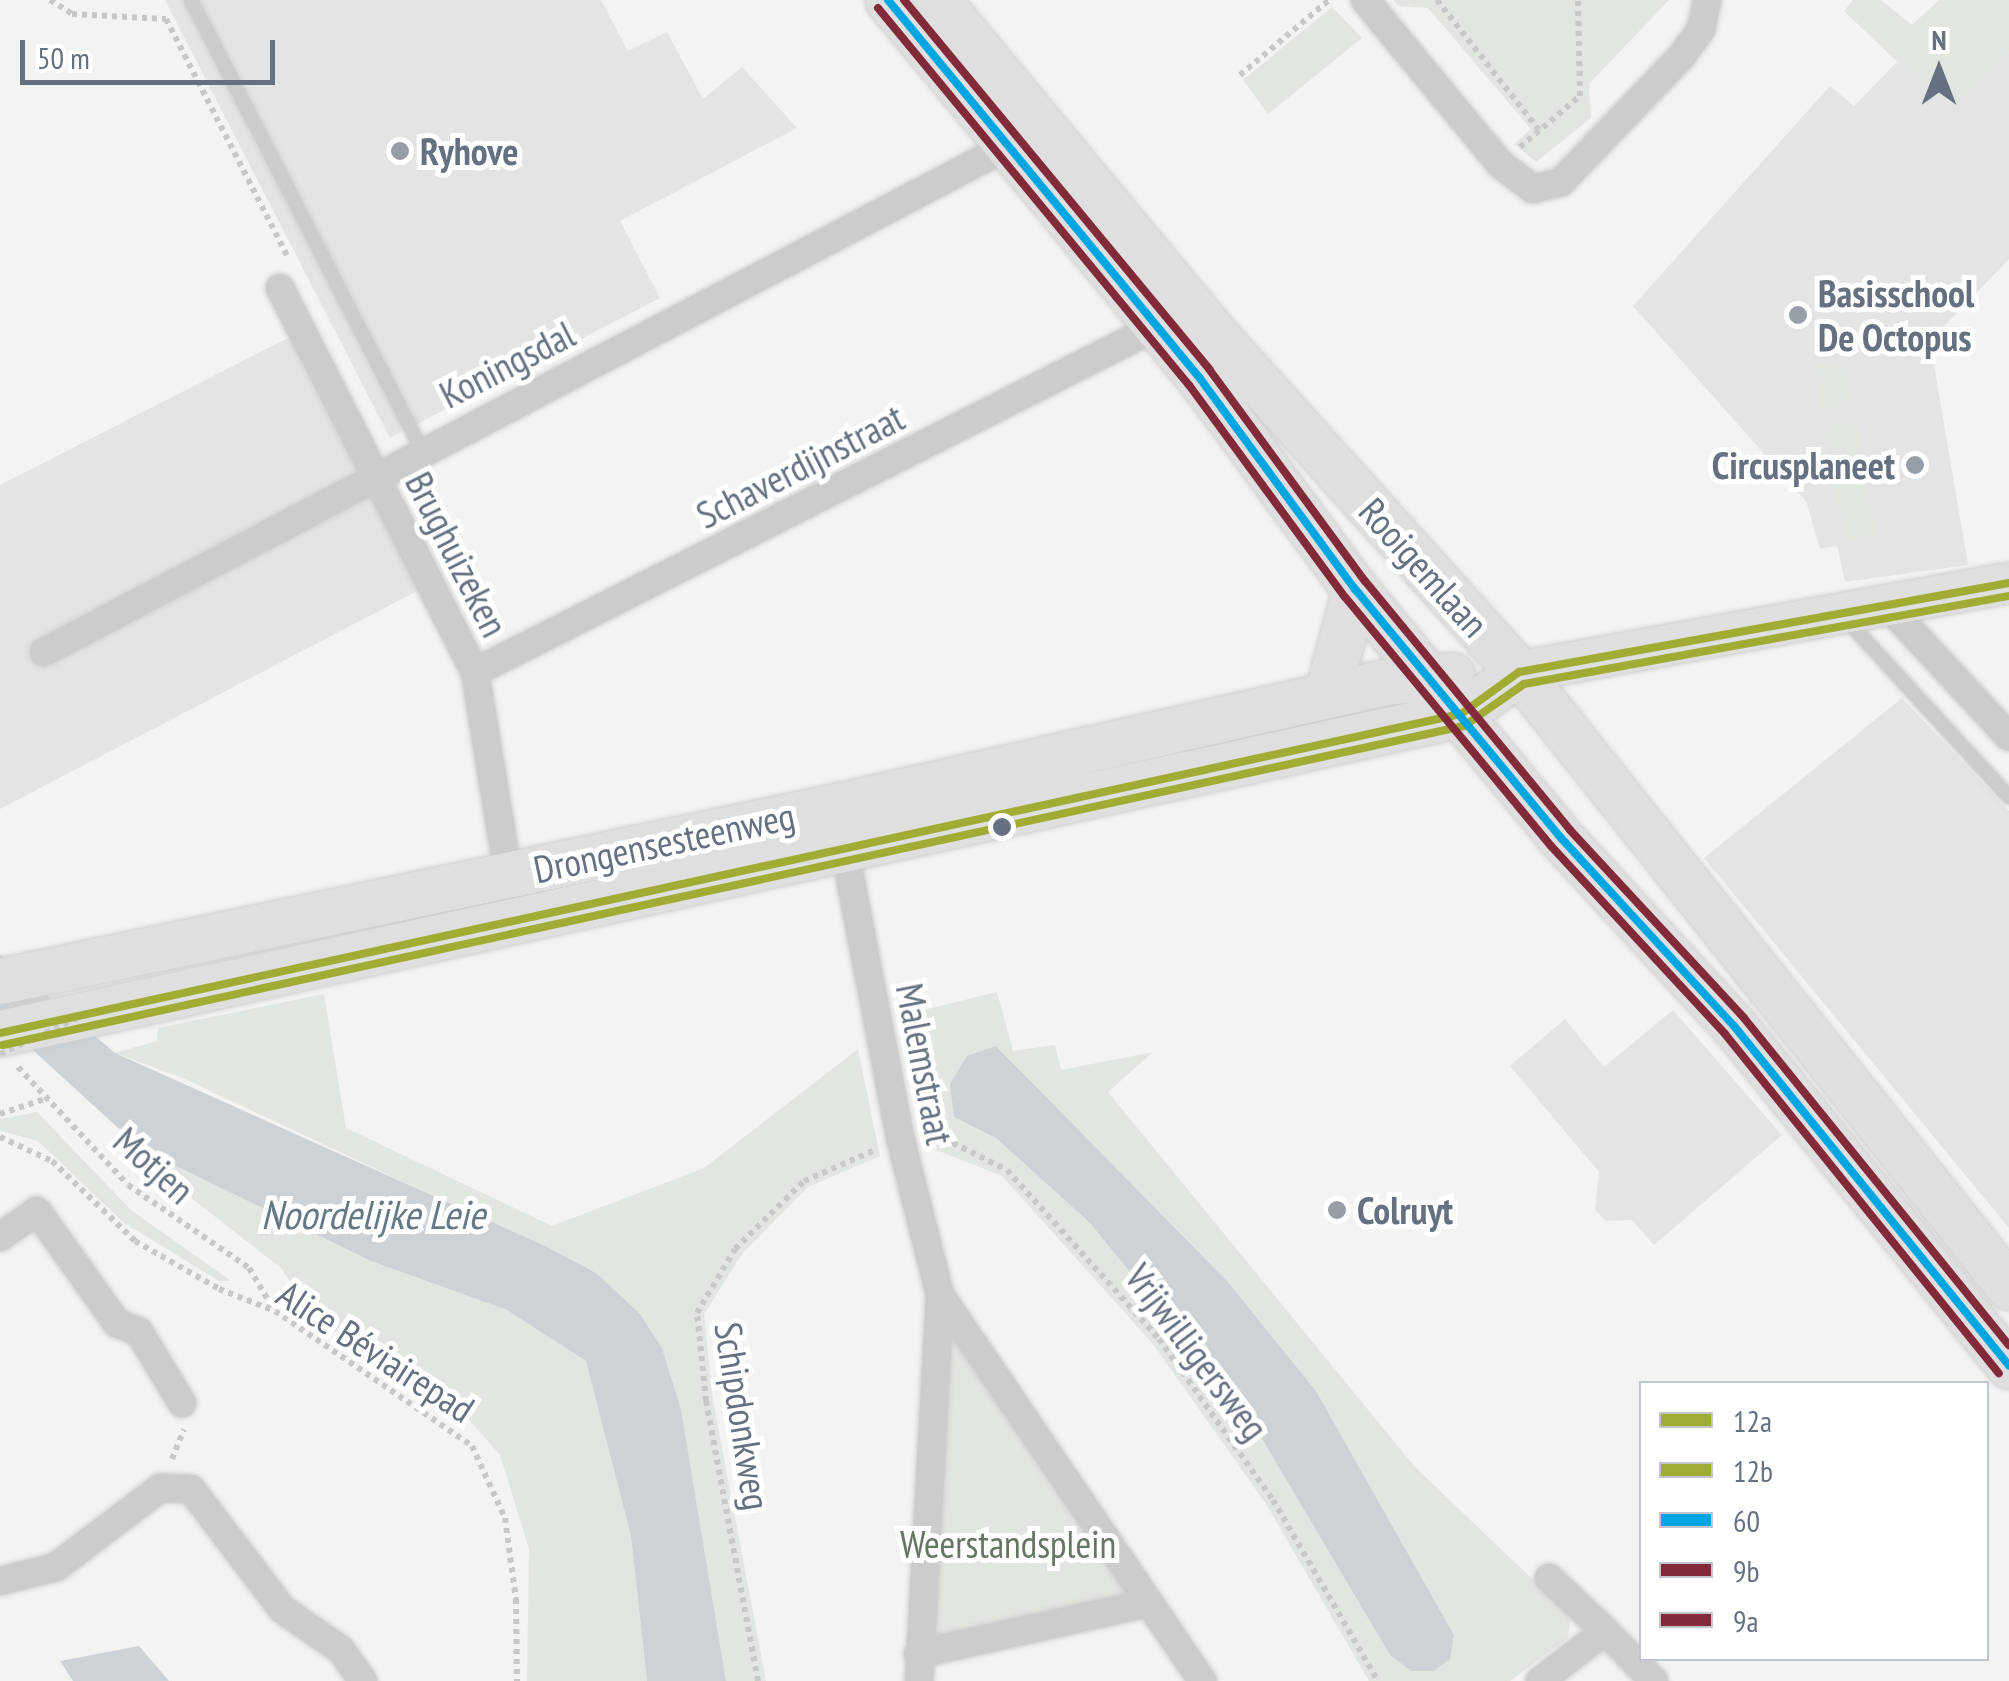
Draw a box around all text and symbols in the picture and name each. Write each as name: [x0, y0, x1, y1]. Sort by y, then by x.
scale bar: [25, 20, 280, 82]
north arrow: [1889, 20, 1989, 120]
text: N: [1931, 21, 1947, 58]
text: 50 m: [37, 38, 90, 77]
place label: Ryhove: [420, 128, 518, 174]
marker: Ryhove: [389, 140, 411, 162]
place label: Basisschool De Octopus: [1818, 270, 1974, 360]
marker: Basisschool De Octopus: [1787, 304, 1809, 326]
street label: Koningsdal: [432, 311, 582, 417]
street label: Schaverdijnstraat: [689, 394, 911, 538]
place label: Circusplaneet: [1712, 442, 1895, 488]
marker: Circusplaneet: [1904, 454, 1926, 476]
street label: Brughuizeken: [396, 464, 518, 644]
street label: Rooigemlaan: [1350, 488, 1498, 646]
street label: Drongensesteenweg: [529, 792, 799, 892]
unlabelled marker: [992, 817, 1012, 837]
street label: Malemstraat: [887, 980, 963, 1148]
street label: Motjen: [105, 1117, 203, 1213]
place label: Colruyt: [1357, 1187, 1453, 1233]
water label: Noordelijke Leie: [261, 1190, 485, 1238]
marker: Colruyt: [1326, 1199, 1348, 1221]
street label: Vrijwilligersweg: [1116, 1255, 1278, 1449]
street label: Alice Béviairepad: [269, 1271, 483, 1431]
street label: Schipdonkweg: [706, 1319, 780, 1513]
legend: [1639, 1381, 1989, 1661]
text: 12a: [1733, 1401, 1772, 1440]
text: 12b: [1733, 1451, 1773, 1490]
text: 60: [1733, 1501, 1760, 1540]
park label: Weerstandsplein: [900, 1521, 1116, 1567]
text: 9b: [1733, 1551, 1760, 1590]
text: 9a: [1733, 1601, 1759, 1640]

